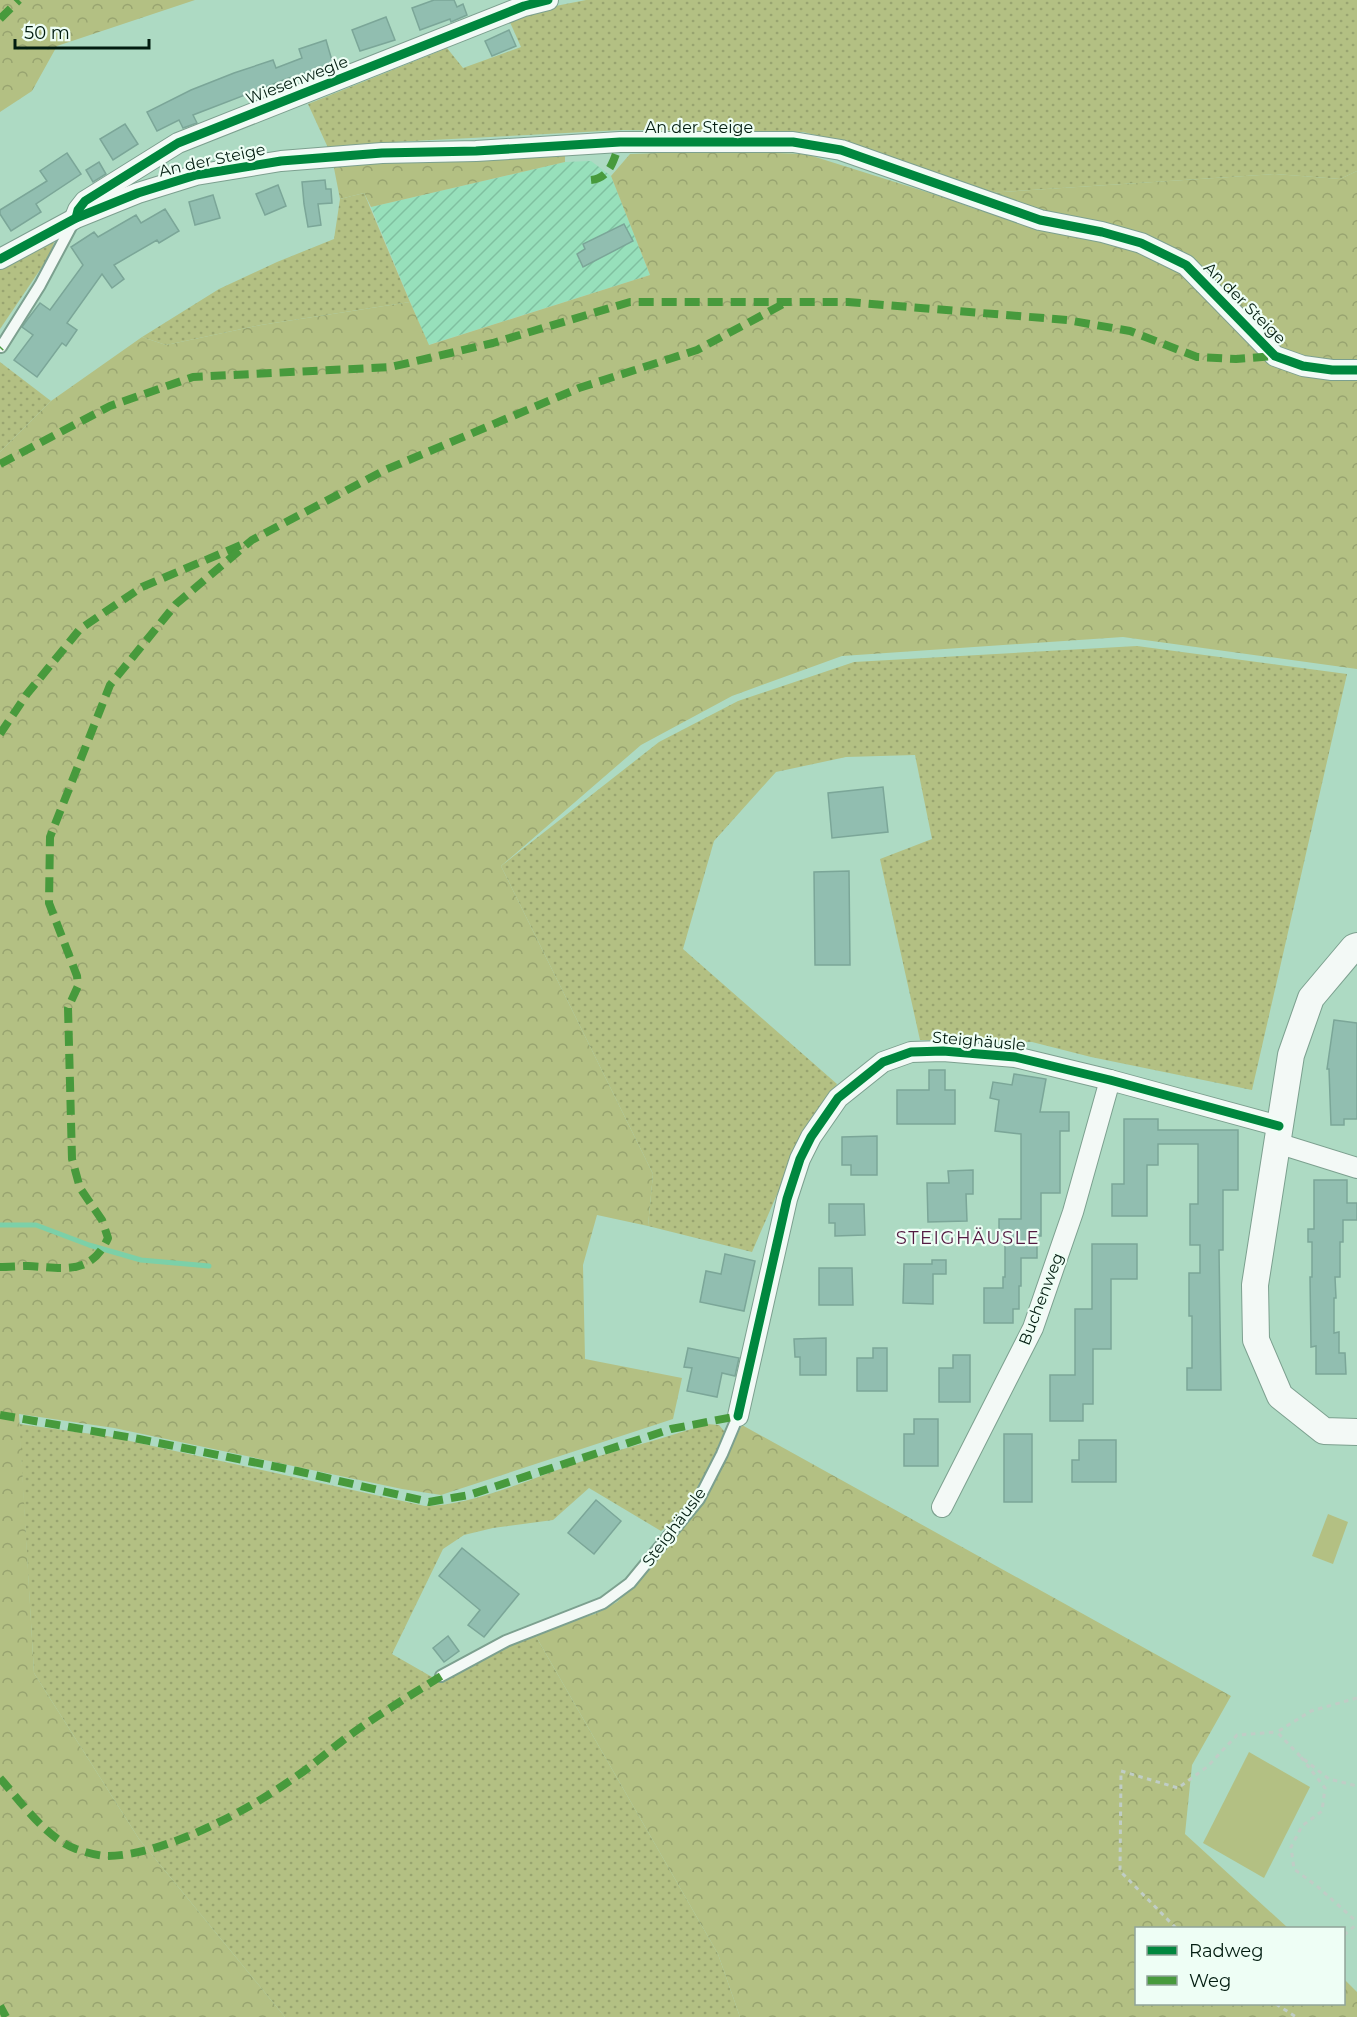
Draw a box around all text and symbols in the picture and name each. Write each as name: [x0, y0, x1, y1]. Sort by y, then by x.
scale bar: [15, 12, 148, 50]
text: 50 m: [24, 22, 70, 44]
street label: Wiesenwegle: [243, 52, 351, 108]
street label: An der Steige: [645, 118, 753, 137]
street label: An der Steige: [157, 139, 267, 181]
street label: An der Steige: [1200, 258, 1290, 348]
street label: Steighäusle: [931, 1027, 1027, 1055]
district label: STEIGHÄUSLE: [896, 1227, 1040, 1249]
street label: Buchenweg: [1015, 1250, 1067, 1348]
street label: Steighäusle: [638, 1484, 710, 1570]
legend: [1135, 1927, 1345, 2005]
text: Radweg: [1189, 1940, 1264, 1962]
text: Weg: [1189, 1970, 1231, 1992]

